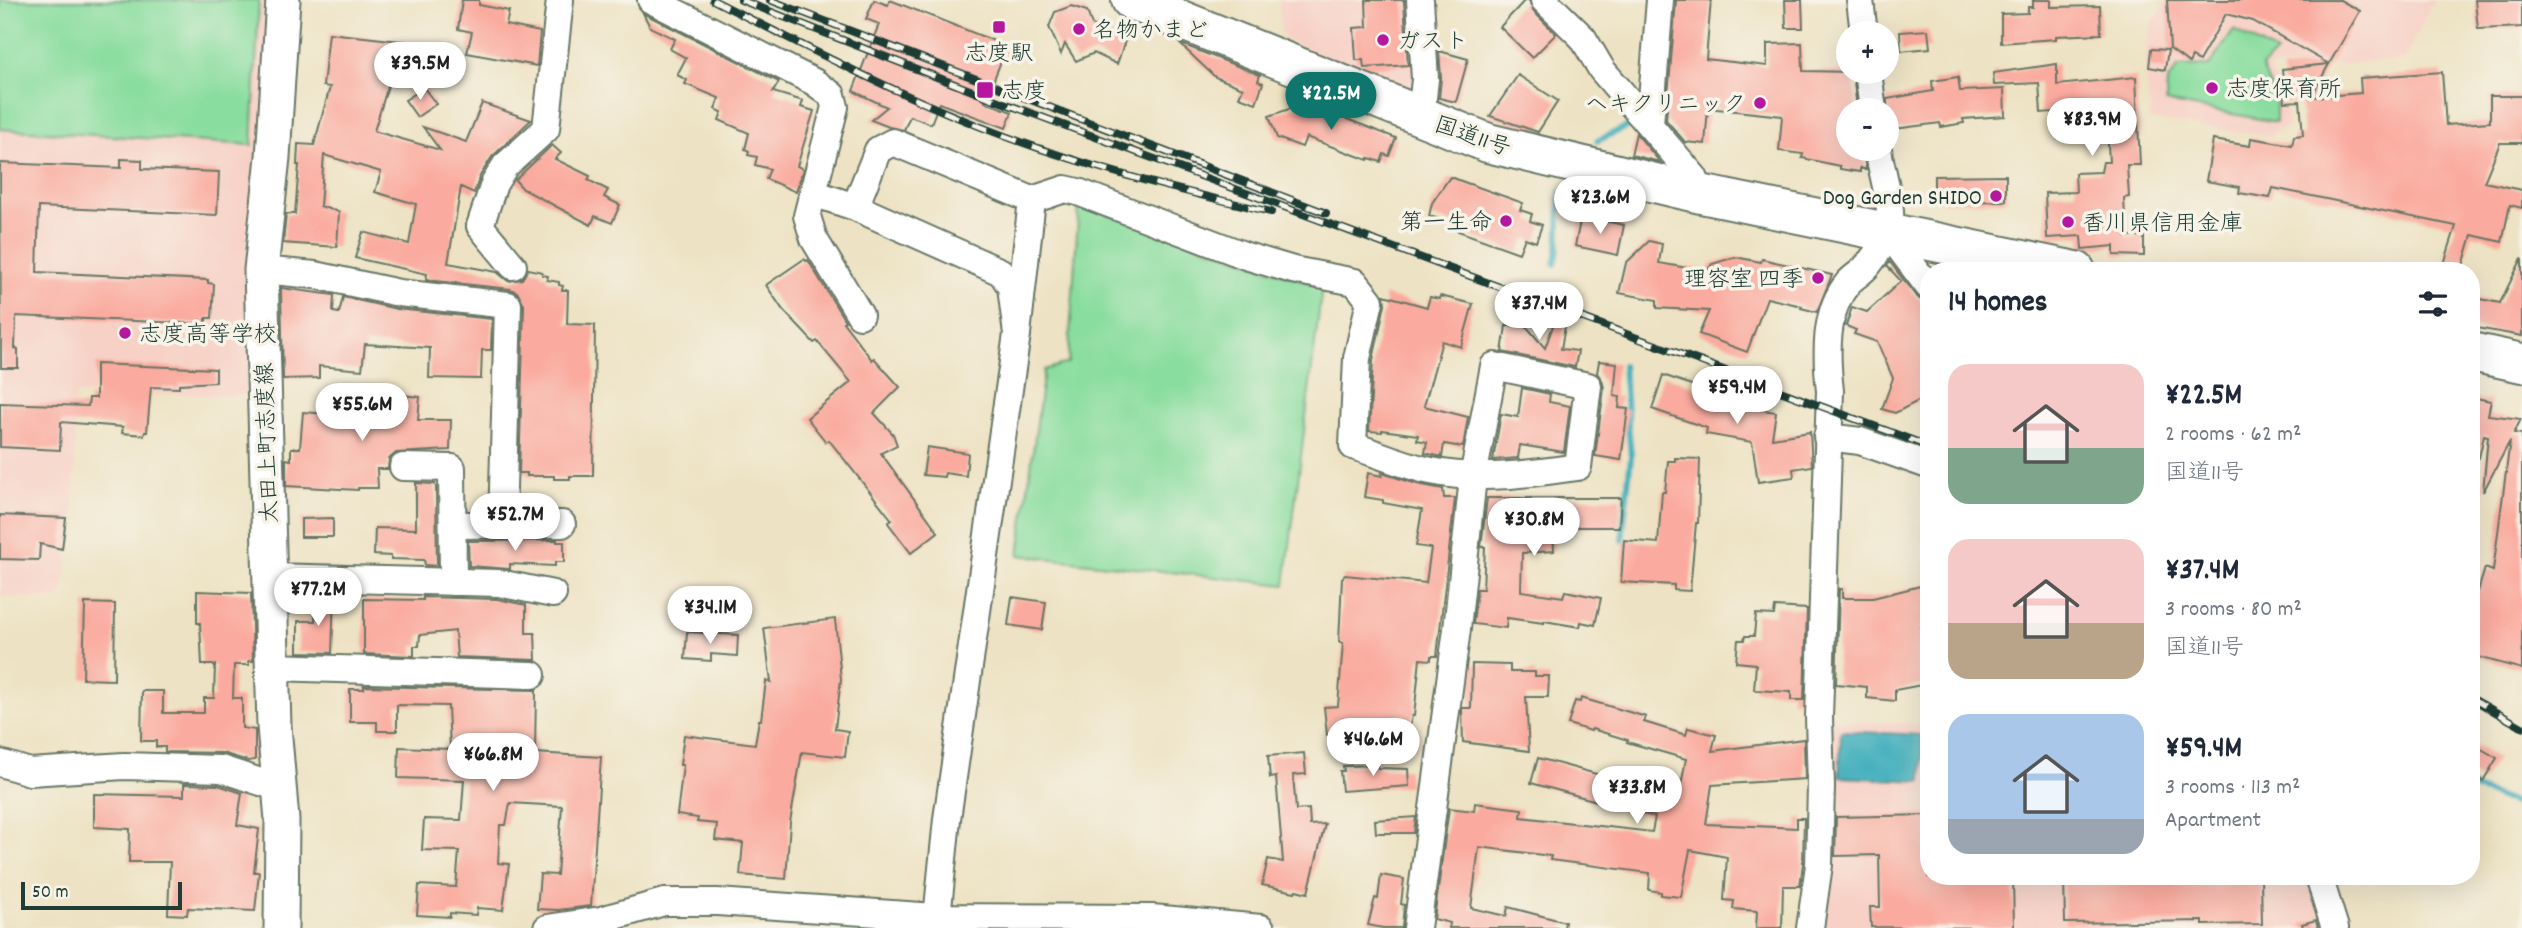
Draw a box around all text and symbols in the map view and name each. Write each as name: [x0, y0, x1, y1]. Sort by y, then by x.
place label: 名物かまど: [1093, 16, 1208, 49]
marker: 志度駅: [991, 19, 1007, 35]
marker: 名物かまど: [1071, 21, 1087, 37]
map controls: [1836, 21, 1899, 161]
button: +: [1836, 21, 1899, 84]
place label: ガスト: [1397, 27, 1468, 60]
marker: ガスト: [1375, 32, 1391, 48]
place label: 志度駅: [965, 39, 1034, 72]
pin: ¥39.5M: [363, 42, 477, 102]
text: ¥39.5M: [390, 48, 450, 81]
pin: ¥22.5M: [1274, 72, 1388, 132]
place label: 志度保育所: [2226, 75, 2341, 108]
place label: 志度: [1001, 77, 1047, 110]
text: ¥22.5M: [1301, 78, 1361, 111]
marker: 志度: [975, 80, 995, 100]
marker: 志度保育所: [2204, 80, 2220, 96]
place label: ヘキクリニック: [1585, 90, 1746, 123]
marker: ヘキクリニック: [1752, 95, 1768, 111]
button: −: [1836, 98, 1899, 161]
pin: ¥83.9M: [2035, 99, 2149, 158]
text: ¥83.9M: [2063, 104, 2121, 137]
street label: 国道11号: [1429, 110, 1515, 167]
pin: ¥23.6M: [1543, 176, 1657, 236]
text: ¥23.6M: [1570, 182, 1630, 215]
place label: Dog Garden SHIDO: [1823, 183, 1982, 216]
marker: Dog Garden SHIDO: [1988, 188, 2004, 204]
place label: 第一生命: [1400, 208, 1492, 241]
place label: 香川県信用金庫: [2082, 209, 2243, 242]
marker: 第一生命: [1498, 213, 1514, 229]
marker: 香川県信用金庫: [2060, 214, 2076, 230]
place label: 理容室 四季: [1684, 265, 1804, 298]
marker: 理容室 四季: [1810, 270, 1826, 286]
pin: ¥37.4M: [1482, 282, 1596, 342]
text: 14 homes: [1948, 283, 2047, 326]
icon: filters: [2414, 285, 2452, 323]
text: ¥37.4M: [1511, 288, 1568, 321]
place label: 志度高等学校: [139, 320, 277, 353]
marker: 志度高等学校: [117, 325, 133, 341]
street label: 太田上町志度線: [250, 362, 289, 524]
pin: ¥59.4M: [1680, 366, 1794, 426]
text: ¥59.4M: [1707, 372, 1767, 405]
text: ¥22.5M: [2165, 376, 2242, 419]
pin: ¥55.6M: [305, 384, 419, 443]
text: ¥55.6M: [332, 389, 393, 422]
icon: home: [2004, 392, 2088, 476]
text: 2 rooms · 62 m²: [2165, 419, 2301, 452]
text: 国道11号: [2165, 458, 2244, 491]
pin: ¥52.7M: [458, 494, 572, 553]
pin: ¥30.8M: [1477, 498, 1591, 558]
text: ¥52.7M: [486, 499, 544, 532]
text: ¥30.8M: [1504, 504, 1564, 537]
text: ¥37.4M: [2165, 551, 2239, 594]
icon: home: [2004, 567, 2088, 651]
pin: ¥77.2M: [261, 568, 375, 628]
text: ¥77.2M: [290, 574, 346, 607]
pin: ¥34.1M: [653, 586, 767, 646]
text: ¥34.1M: [683, 592, 737, 625]
text: 3 rooms · 80 m²: [2165, 594, 2302, 627]
text: 国道11号: [2165, 633, 2244, 666]
pin: ¥46.6M: [1316, 718, 1430, 778]
text: ¥46.6M: [1343, 724, 1403, 757]
text: ¥59.4M: [2165, 729, 2242, 772]
pin: ¥66.8M: [436, 734, 550, 793]
text: ¥66.8M: [463, 739, 523, 772]
icon: home: [2004, 742, 2088, 826]
pin: ¥33.8M: [1580, 766, 1694, 826]
text: ¥33.8M: [1608, 772, 1666, 805]
text: 3 rooms · 113 m²: [2165, 772, 2301, 805]
text: Apartment: [2165, 805, 2261, 838]
scale bar: [21, 879, 182, 911]
text: 50 m: [32, 880, 69, 907]

